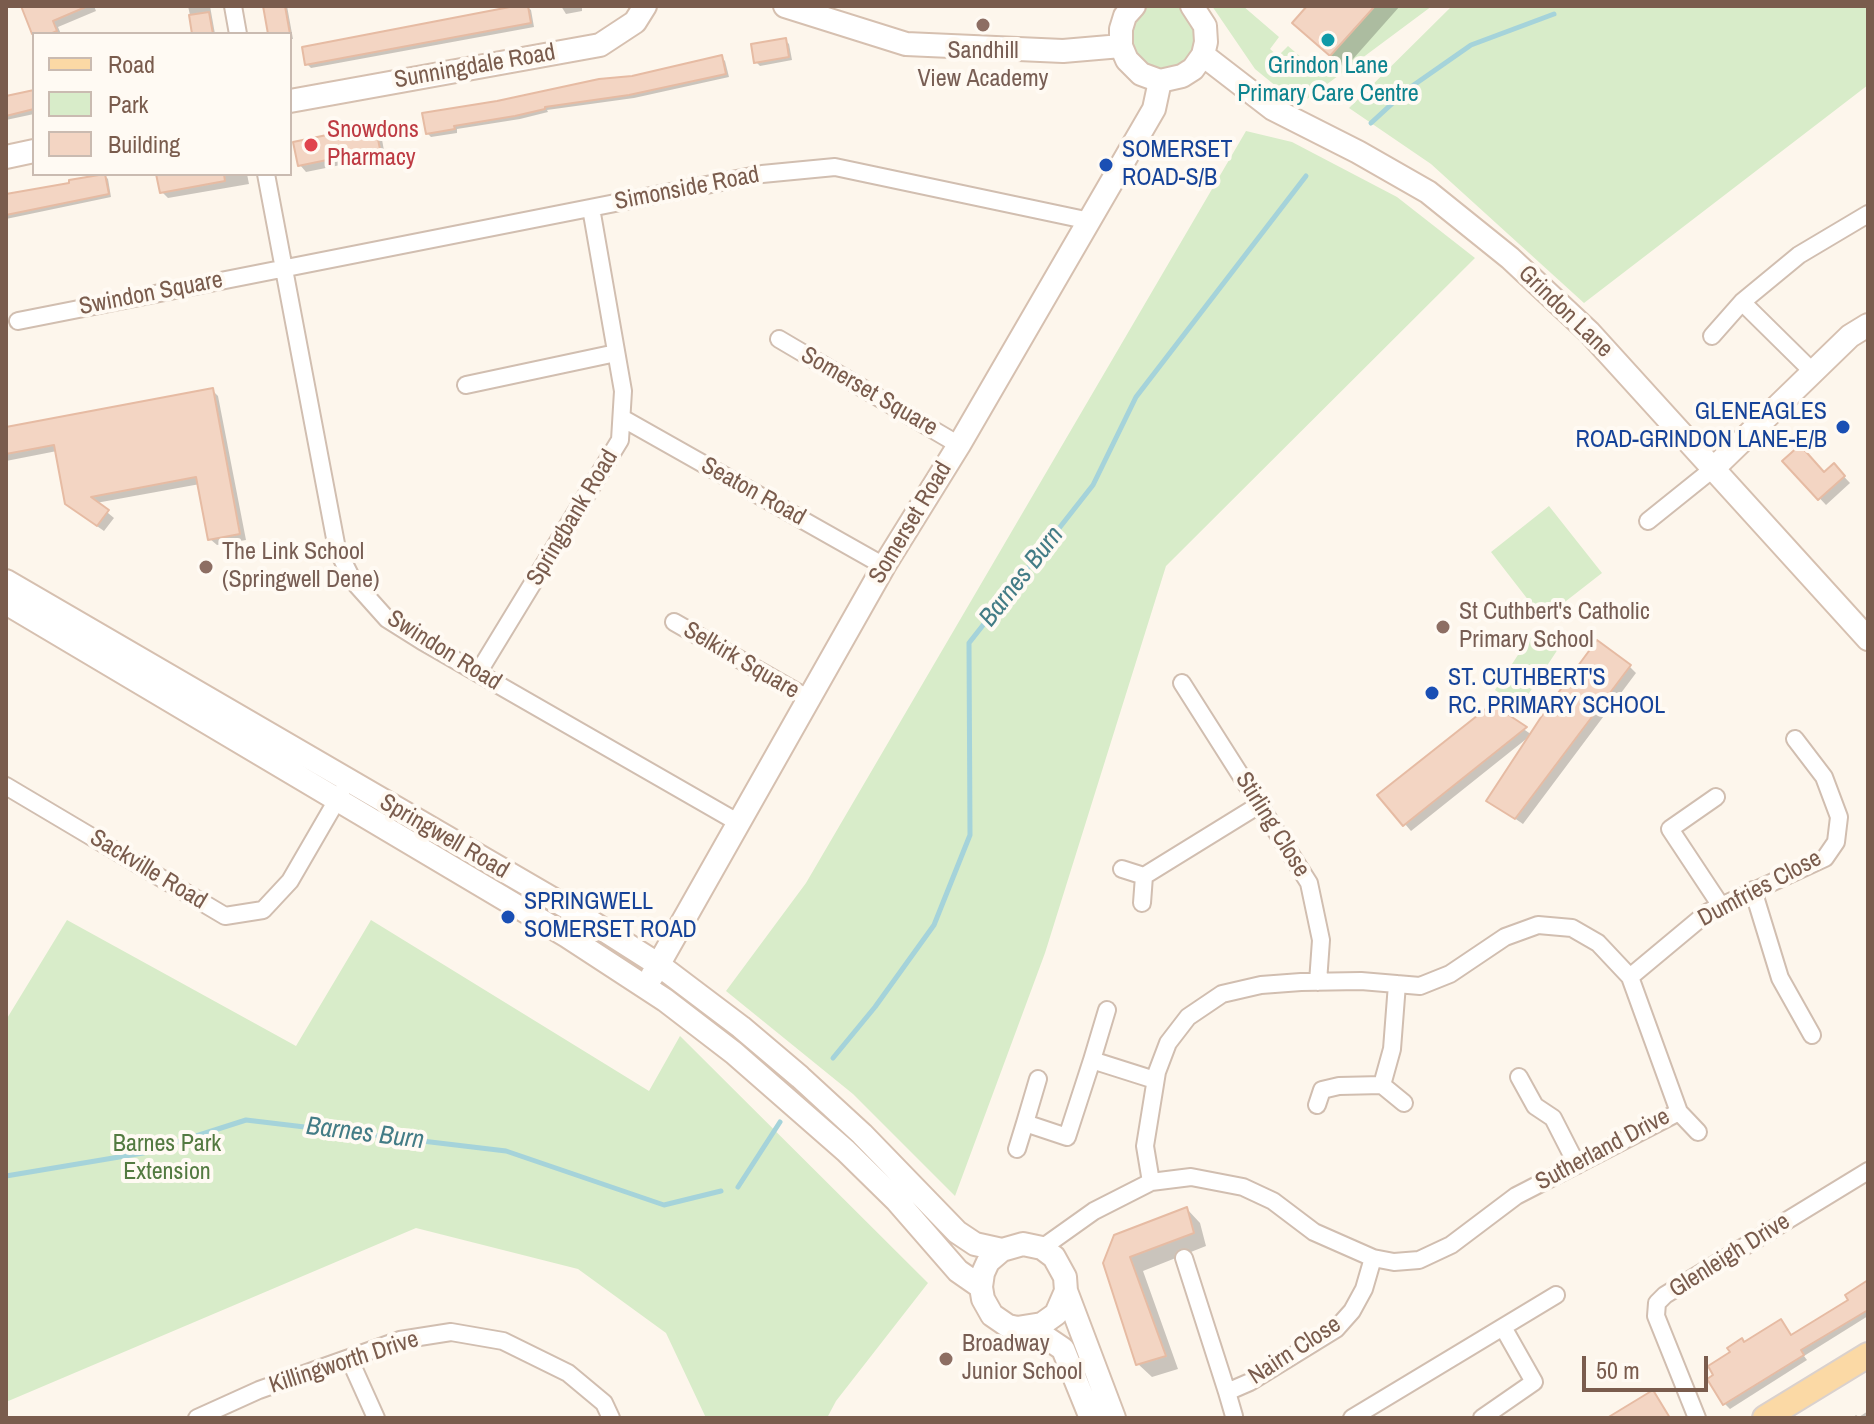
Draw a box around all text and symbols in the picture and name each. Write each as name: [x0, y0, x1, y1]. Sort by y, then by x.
marker: Sandhill View Academy: [974, 16, 992, 34]
marker: Grindon Lane Primary Care Centre: [1319, 31, 1337, 49]
legend: [32, 32, 292, 176]
place label: Sandhill View Academy: [918, 38, 1048, 94]
street label: Sunningdale Road: [392, 39, 558, 95]
text: Road: [108, 48, 155, 80]
place label: Grindon Lane Primary Care Centre: [1237, 53, 1419, 109]
text: Park: [108, 88, 148, 120]
place label: Snowdons Pharmacy: [327, 117, 419, 173]
text: Building: [108, 128, 180, 160]
marker: Snowdons Pharmacy: [302, 136, 320, 154]
place label: SOMERSET ROAD-S/B: [1122, 137, 1232, 193]
marker: SOMERSET ROAD-S/B: [1097, 156, 1115, 174]
street label: Simonside Road: [612, 161, 762, 217]
street label: Grindon Lane: [1512, 260, 1618, 364]
street label: Swindon Square: [77, 266, 225, 322]
street label: Somerset Square: [795, 341, 943, 443]
place label: GLENEAGLES ROAD-GRINDON LANE-E/B: [1576, 399, 1827, 455]
marker: GLENEAGLES ROAD-GRINDON LANE-E/B: [1834, 418, 1852, 436]
street label: Springbank Road: [521, 445, 625, 591]
street label: Seaton Road: [696, 452, 810, 532]
street label: Somerset Road: [863, 457, 959, 589]
water label: Barnes Burn: [973, 521, 1071, 633]
place label: The Link School (Springwell Dene): [222, 539, 379, 595]
marker: The Link School (Springwell Dene): [197, 558, 215, 576]
place label: St Cuthbert's Catholic Primary School: [1459, 599, 1650, 655]
street label: Swindon Road: [382, 605, 506, 697]
street label: Selkirk Square: [678, 616, 804, 706]
marker: St Cuthbert's Catholic Primary School: [1434, 618, 1452, 636]
place label: ST. CUTHBERT'S RC. PRIMARY SCHOOL: [1448, 665, 1665, 721]
marker: ST. CUTHBERT'S RC. PRIMARY SCHOOL: [1423, 684, 1441, 702]
street label: Stirling Close: [1228, 767, 1316, 883]
street label: Springwell Road: [374, 788, 514, 886]
street label: Sackville Road: [84, 824, 212, 916]
street label: Dumfries Close: [1693, 844, 1827, 934]
place label: SPRINGWELL SOMERSET ROAD: [524, 889, 697, 945]
marker: SPRINGWELL SOMERSET ROAD: [499, 908, 517, 926]
street label: Sutherland Drive: [1531, 1103, 1675, 1197]
water label: Barnes Burn: [304, 1111, 426, 1157]
park label: Barnes Park Extension: [113, 1131, 221, 1187]
street label: Glenleigh Drive: [1664, 1208, 1796, 1304]
street label: Nairn Close: [1244, 1311, 1346, 1391]
street label: Killingworth Drive: [266, 1325, 422, 1401]
place label: Broadway Junior School: [962, 1331, 1082, 1387]
scale bar: [1586, 1340, 1712, 1390]
marker: Broadway Junior School: [937, 1350, 955, 1368]
text: 50 m: [1596, 1354, 1640, 1386]

